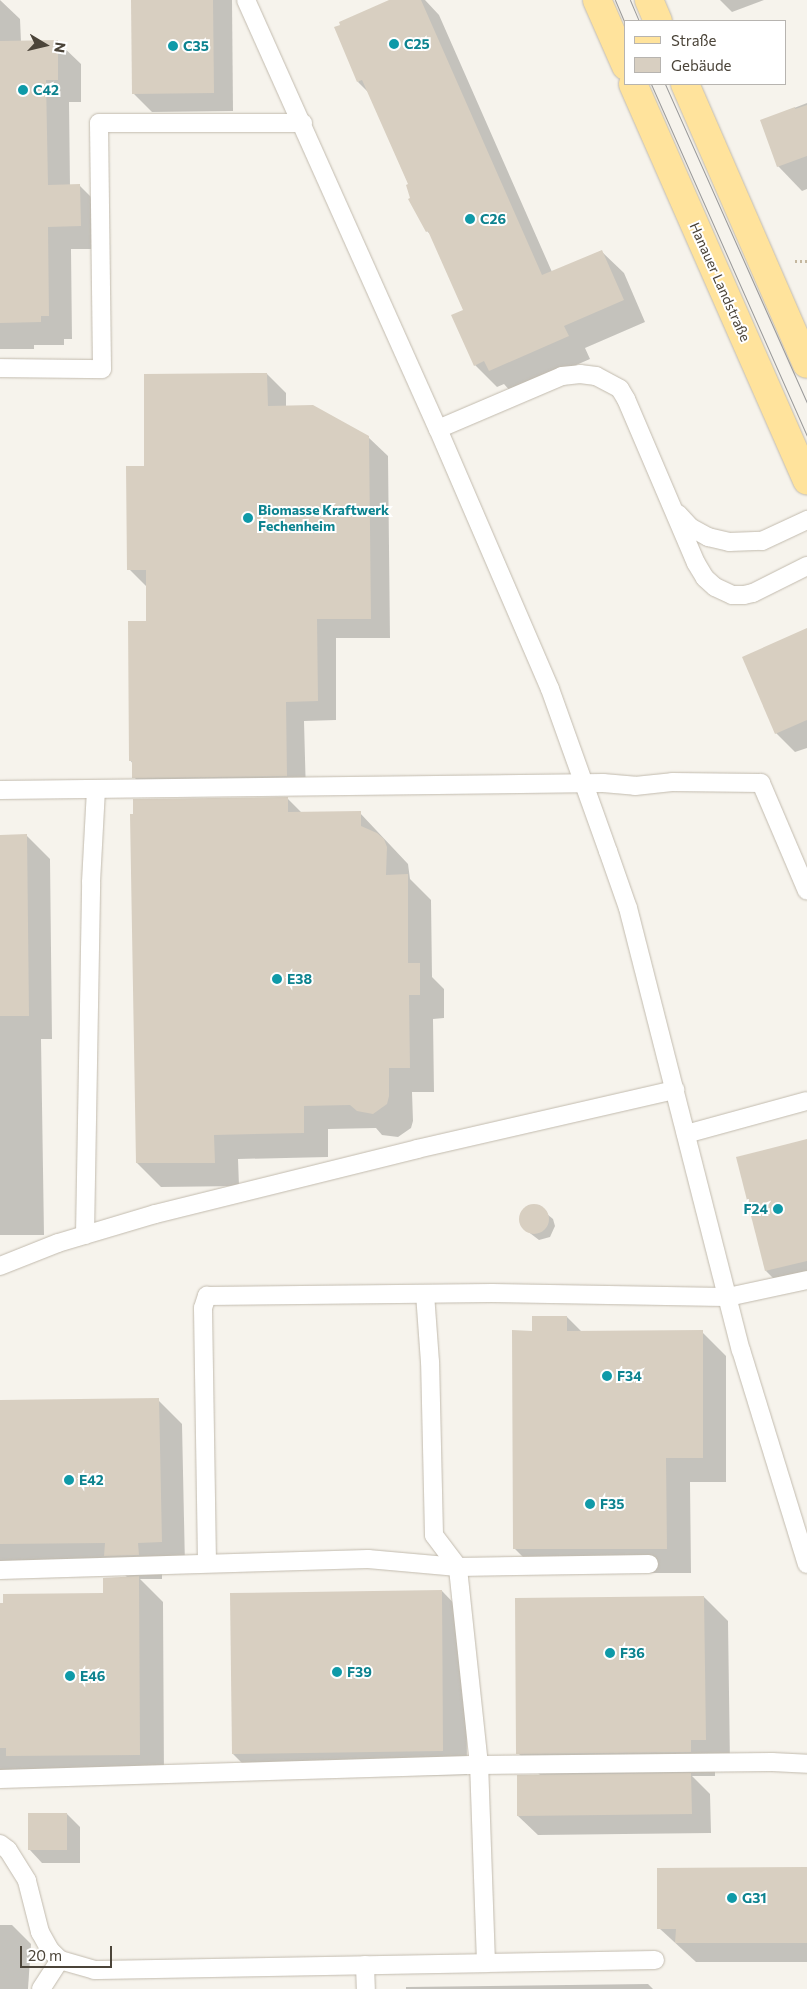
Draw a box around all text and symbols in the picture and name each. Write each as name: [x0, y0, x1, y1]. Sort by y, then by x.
north arrow: [20, 20, 70, 70]
legend: [624, 20, 787, 85]
text: Straße: [671, 31, 717, 49]
place label: C25: [404, 36, 430, 52]
place label: C35: [183, 38, 209, 54]
marker: C25: [388, 38, 400, 50]
marker: C35: [167, 40, 179, 52]
text: N: [51, 41, 70, 54]
text: Gebäude: [671, 56, 732, 74]
place label: C42: [33, 82, 59, 98]
marker: C42: [17, 84, 29, 96]
place label: C26: [480, 211, 506, 227]
marker: C26: [464, 213, 476, 225]
street label: Hanauer Landstraße: [686, 220, 754, 344]
place label: Biomasse Kraftwerk Fechenheim: [258, 502, 389, 534]
marker: Biomasse Kraftwerk Fechenheim: [242, 512, 254, 524]
place label: E38: [287, 971, 312, 987]
marker: E38: [271, 973, 283, 985]
place label: F24: [744, 1201, 768, 1217]
marker: F24: [772, 1203, 784, 1215]
place label: F34: [617, 1368, 642, 1384]
marker: F34: [601, 1370, 613, 1382]
place label: E42: [79, 1472, 104, 1488]
marker: E42: [63, 1474, 75, 1486]
place label: F35: [600, 1496, 624, 1512]
marker: F35: [584, 1498, 596, 1510]
place label: F36: [620, 1645, 645, 1661]
marker: F36: [604, 1647, 616, 1659]
place label: F39: [347, 1664, 372, 1680]
marker: F39: [331, 1666, 343, 1678]
place label: E46: [80, 1668, 105, 1684]
marker: E46: [64, 1670, 76, 1682]
place label: G31: [742, 1890, 767, 1906]
marker: G31: [726, 1892, 738, 1904]
scale bar: [22, 1936, 115, 1968]
text: 20 m: [28, 1946, 62, 1964]

